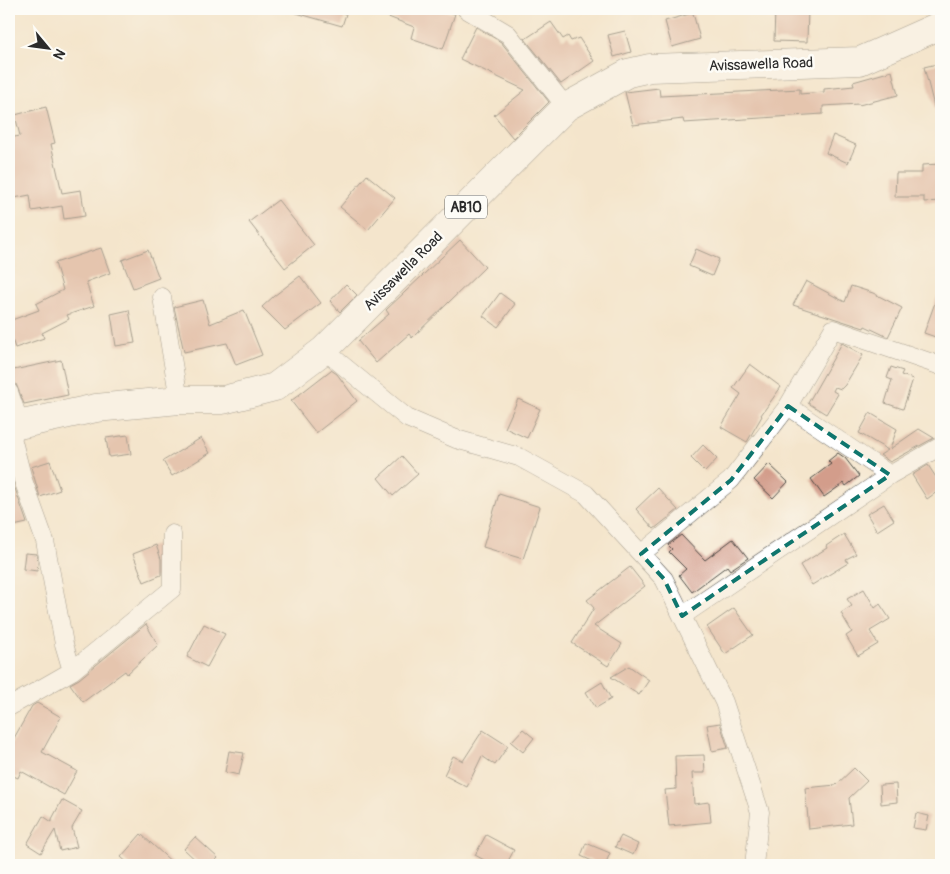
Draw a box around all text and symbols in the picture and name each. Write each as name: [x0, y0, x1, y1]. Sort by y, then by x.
north arrow: [22, 22, 72, 72]
text: N: [49, 46, 69, 62]
street label: Avissawella Road: [708, 53, 814, 76]
road number: AB10: [445, 196, 487, 218]
street label: Avissawella Road: [360, 228, 447, 315]

